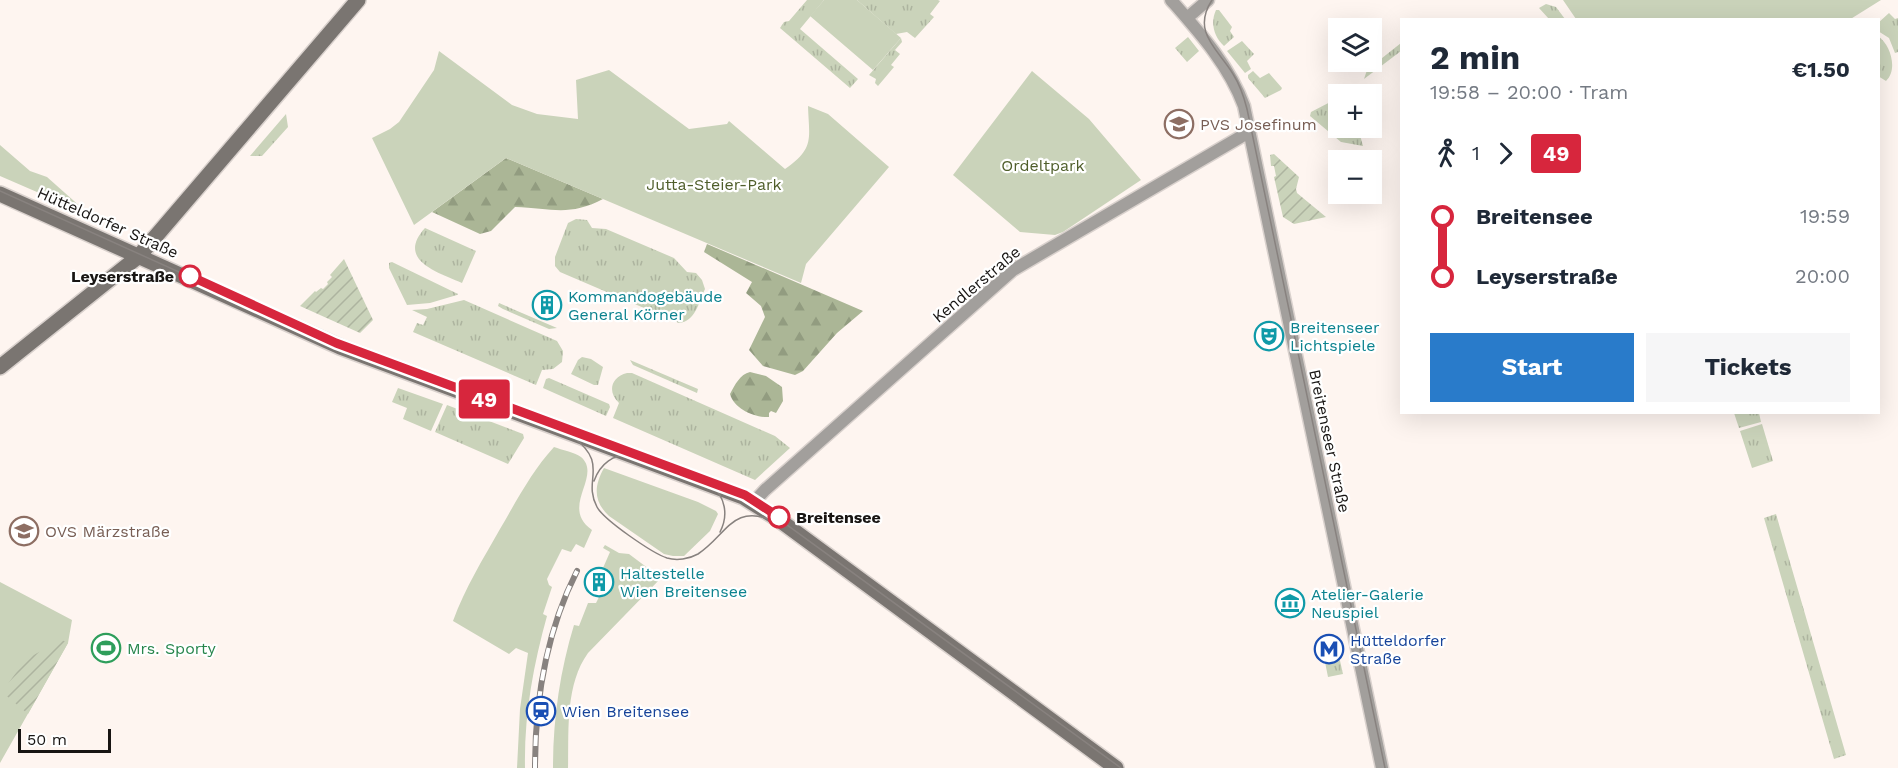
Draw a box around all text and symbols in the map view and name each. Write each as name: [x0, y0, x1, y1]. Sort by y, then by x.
map controls: [1328, 18, 1382, 204]
button: layers: [1328, 18, 1382, 72]
text: 2 min: [1430, 38, 1520, 77]
text: €1.50: [1792, 57, 1850, 82]
text: 19:58 – 20:00 · Tram: [1430, 80, 1628, 104]
button: +: [1328, 84, 1382, 138]
school or university icon: PVS Josefinum: [1163, 108, 1195, 140]
place label: PVS Josefinum: [1200, 115, 1317, 134]
icon: walk: [1430, 137, 1463, 170]
icon: forward: [1489, 137, 1522, 170]
text: 1: [1472, 141, 1480, 165]
text: 49: [1543, 141, 1569, 166]
button: −: [1328, 150, 1382, 204]
park label: Ordeltpark: [1001, 156, 1085, 175]
park label: Jutta-Steier-Park: [646, 175, 782, 194]
street label: Hütteldorfer Straße: [34, 183, 181, 262]
text: Breitensee: [1476, 204, 1593, 229]
text: 19:59: [1800, 204, 1850, 228]
street label: Kendlerstraße: [928, 242, 1024, 327]
text: Leyserstraße: [1476, 264, 1618, 289]
text: 20:00: [1795, 264, 1850, 288]
marker: Leyserstraße: [179, 265, 201, 287]
place label: Leyserstraße: [71, 267, 174, 286]
place label: Kommandogebäude General Körner: [568, 287, 722, 324]
building icon: Kommandogebäude General Körner: [531, 289, 563, 321]
place label: Breitenseer Lichtspiele: [1290, 318, 1380, 355]
theatre icon: Breitenseer Lichtspiele: [1253, 320, 1285, 352]
button: Start: [1430, 333, 1634, 402]
button: Tickets: [1646, 333, 1850, 402]
street label: Breitenseer Straße: [1305, 368, 1354, 514]
line badge: 49: [457, 380, 511, 418]
text: 49: [471, 387, 497, 412]
marker: Breitensee: [768, 506, 790, 528]
place label: Breitensee: [796, 508, 881, 527]
school or university icon: OVS Märzstraße: [8, 515, 40, 547]
place label: OVS Märzstraße: [45, 522, 170, 541]
place label: Haltestelle Wien Breitensee: [620, 564, 747, 601]
building icon: Haltestelle Wien Breitensee: [583, 566, 615, 598]
place label: Atelier-Galerie Neuspiel: [1311, 585, 1424, 622]
museum icon: Atelier-Galerie Neuspiel: [1274, 587, 1306, 619]
place label: Hütteldorfer Straße: [1350, 631, 1446, 668]
sports icon: Mrs. Sporty: [90, 632, 122, 664]
metro station icon: Hütteldorfer Straße: [1313, 633, 1345, 665]
place label: Mrs. Sporty: [127, 639, 216, 658]
station icon: Wien Breitensee: [525, 695, 557, 727]
place label: Wien Breitensee: [562, 702, 689, 721]
scale bar: [18, 726, 111, 754]
text: 50 m: [27, 730, 67, 749]

